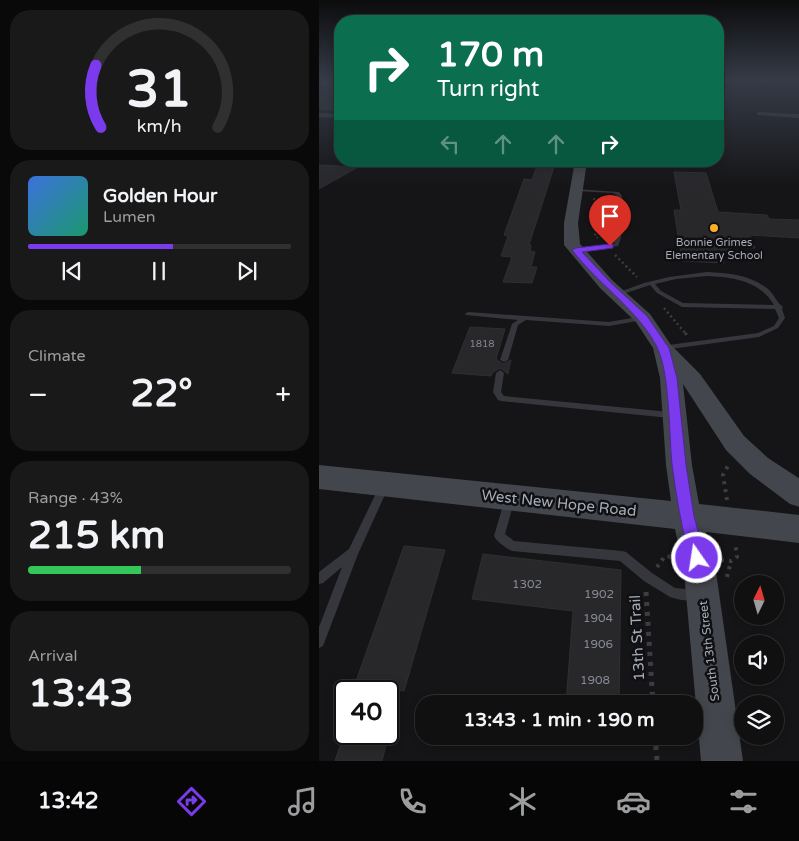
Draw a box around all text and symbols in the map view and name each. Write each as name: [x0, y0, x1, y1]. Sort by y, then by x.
text: 170 m: [437, 34, 544, 76]
icon: right: [354, 35, 419, 100]
text: 31: [127, 58, 192, 121]
text: Turn right: [437, 76, 539, 102]
text: km/h: [137, 116, 182, 137]
icon: left: [436, 130, 464, 158]
icon: ahead: [489, 130, 517, 158]
icon: ahead: [542, 130, 570, 158]
icon: right: [595, 130, 623, 158]
text: Golden Hour: [103, 185, 217, 207]
pin: [589, 195, 631, 246]
icon: arrive: [596, 202, 624, 230]
text: Lumen: [103, 207, 155, 227]
marker: Bonnie Grimes Elementary School: [708, 222, 720, 234]
place label: Bonnie Grimes Elementary School: [665, 236, 763, 262]
icon: previous: [58, 257, 86, 285]
icon: pause: [145, 257, 173, 285]
icon: next: [233, 257, 261, 285]
house number: 1818: [469, 338, 495, 350]
text: Climate: [28, 346, 86, 366]
text: 22°: [131, 371, 193, 417]
text: −: [28, 378, 48, 412]
text: +: [275, 378, 291, 412]
street label: West New Hope Road: [481, 486, 637, 520]
text: Range · 43%: [28, 488, 123, 508]
text: 215 km: [28, 513, 165, 559]
position arrow: [670, 531, 722, 583]
north arrow: [734, 575, 784, 625]
map controls: [734, 575, 784, 745]
house number: 1302: [512, 577, 542, 591]
house number: 1902: [584, 587, 614, 601]
street label: 13th St Trail: [626, 595, 648, 681]
street label: South 13th Street: [696, 599, 722, 702]
house number: 1904: [583, 611, 614, 625]
button: sound: [734, 635, 784, 685]
house number: 1906: [583, 637, 613, 651]
text: Arrival: [28, 646, 77, 666]
text: 13:43: [28, 671, 133, 717]
house number: 1908: [580, 673, 610, 687]
speed limit sign: 40: [334, 680, 399, 745]
button: layers: [734, 695, 784, 745]
text: 13:43 · 1 min · 190 m: [463, 709, 655, 731]
icon: directions: [174, 784, 209, 819]
icon: music: [285, 784, 320, 819]
icon: phone: [395, 784, 430, 819]
icon: climate: [505, 784, 540, 819]
icon: car: [616, 784, 651, 819]
icon: filters: [726, 784, 761, 819]
text: 13:42: [38, 788, 99, 814]

